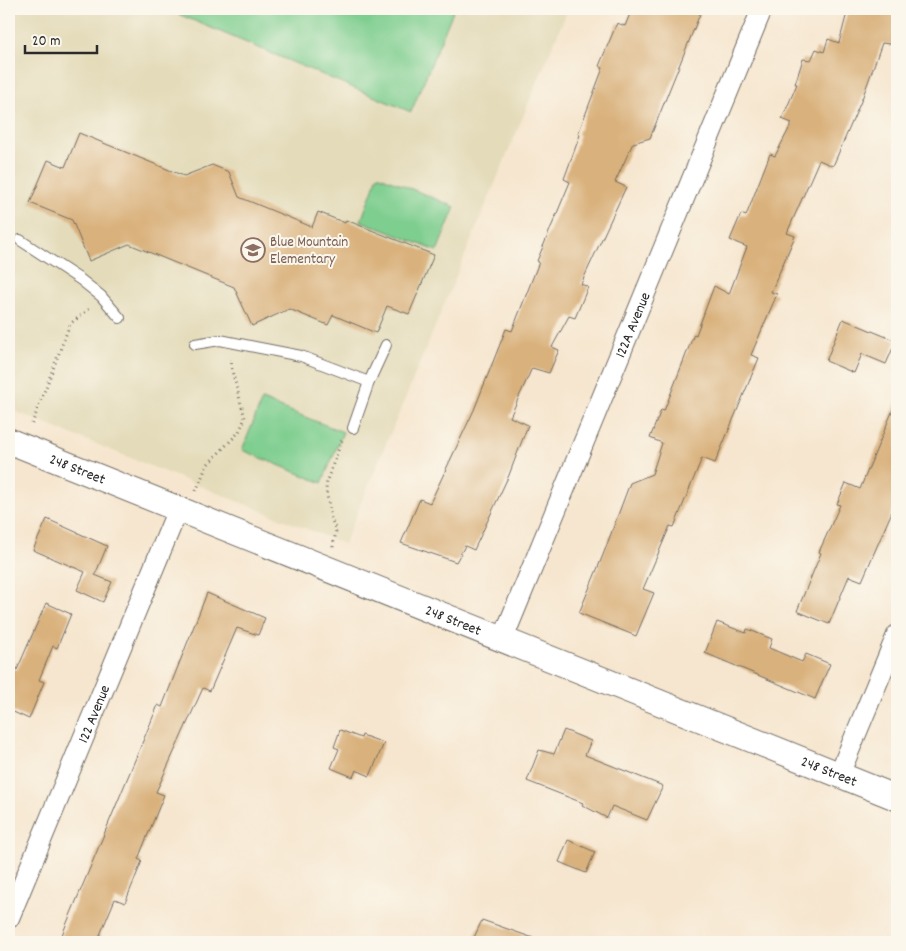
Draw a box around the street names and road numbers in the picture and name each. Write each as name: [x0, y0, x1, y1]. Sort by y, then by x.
street label: 122A Avenue: [611, 289, 657, 362]
street label: 248 Street: [46, 449, 109, 492]
street label: 248 Street: [421, 600, 484, 643]
street label: 122 Avenue: [73, 682, 117, 747]
street label: 248 Street: [797, 751, 860, 794]

